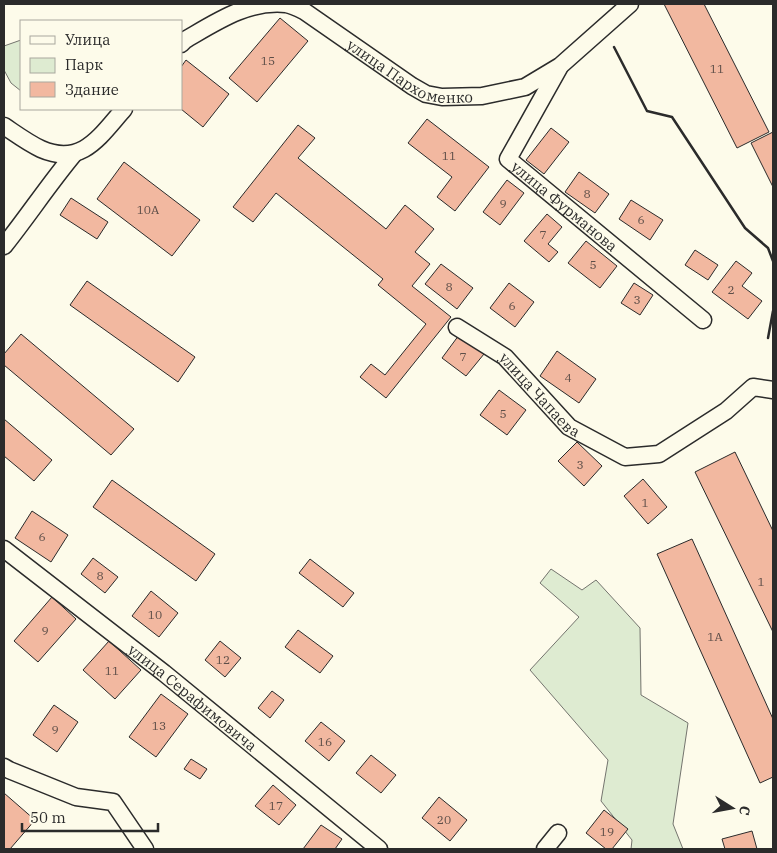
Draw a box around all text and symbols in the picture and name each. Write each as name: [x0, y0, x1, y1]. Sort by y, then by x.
legend: [20, 20, 182, 110]
text: Улица: [65, 30, 110, 49]
street label: улица Пархоменко: [344, 34, 473, 107]
house number: 15: [261, 53, 275, 68]
text: Парк: [65, 55, 103, 74]
house number: 11: [710, 61, 724, 76]
text: Здание: [65, 80, 119, 99]
house number: 11: [442, 148, 456, 163]
street label: улица Фурманова: [508, 157, 622, 255]
house number: 8: [583, 186, 591, 201]
house number: 9: [499, 196, 507, 211]
house number: 10А: [137, 202, 160, 217]
house number: 6: [637, 212, 645, 227]
house number: 7: [539, 227, 547, 242]
house number: 5: [589, 257, 597, 272]
house number: 8: [445, 279, 453, 294]
house number: 2: [727, 282, 735, 297]
house number: 3: [633, 292, 641, 307]
house number: 6: [508, 298, 516, 313]
street label: улица Чапаева: [496, 348, 584, 441]
house number: 7: [459, 349, 467, 364]
house number: 4: [564, 370, 572, 385]
house number: 5: [499, 406, 507, 421]
house number: 3: [576, 457, 584, 472]
house number: 1: [641, 495, 649, 510]
house number: 6: [38, 529, 46, 544]
house number: 8: [96, 568, 104, 583]
house number: 1: [757, 574, 765, 589]
house number: 10: [148, 607, 162, 622]
house number: 9: [41, 623, 49, 638]
house number: 1А: [707, 629, 723, 644]
street label: улица Серафимовича: [125, 639, 261, 755]
house number: 12: [216, 652, 230, 667]
house number: 11: [105, 663, 119, 678]
house number: 13: [152, 718, 166, 733]
house number: 9: [51, 722, 59, 737]
house number: 16: [318, 734, 332, 749]
north arrow: [707, 783, 757, 833]
house number: 17: [269, 798, 283, 813]
scale bar: [22, 800, 159, 832]
text: С: [735, 804, 754, 817]
text: 50 m: [30, 808, 66, 827]
house number: 20: [437, 812, 451, 827]
house number: 19: [600, 824, 614, 839]

